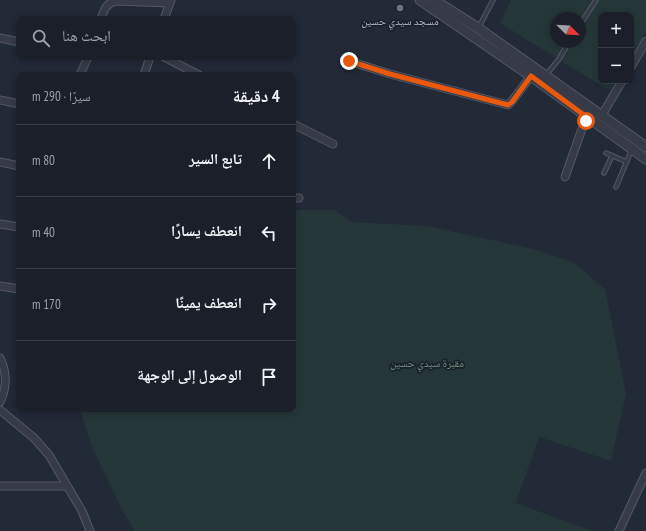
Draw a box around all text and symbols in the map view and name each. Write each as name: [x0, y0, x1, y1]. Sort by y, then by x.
marker: مسجد سيدي حسين: [395, 3, 405, 13]
north arrow: [550, 12, 586, 48]
map controls: [598, 12, 634, 84]
button: +: [598, 12, 634, 48]
place label: مسجد سيدي حسين: [361, 14, 439, 30]
search box: [16, 16, 296, 60]
text: ابحث هنا: [62, 26, 111, 45]
icon: search: [30, 27, 52, 49]
button: −: [598, 48, 634, 84]
route end: [340, 52, 358, 70]
text: 4 دقيقة: [233, 85, 280, 107]
text: سيرًا · 290 m: [32, 88, 91, 105]
route start: [577, 112, 595, 130]
text: تابع السير: [189, 149, 242, 168]
icon: ahead: [258, 150, 280, 172]
text: 80 m: [32, 152, 55, 169]
text: انعطف يسارًا: [171, 221, 242, 240]
icon: left: [258, 222, 280, 244]
text: 40 m: [32, 224, 55, 241]
text: انعطف يمينًا: [175, 293, 242, 312]
icon: right: [258, 294, 280, 316]
text: 170 m: [32, 296, 61, 313]
park label: مقبرة سيدي حسين: [390, 356, 464, 372]
text: الوصول إلى الوجهة: [137, 365, 242, 384]
icon: arrive: [258, 366, 280, 388]

